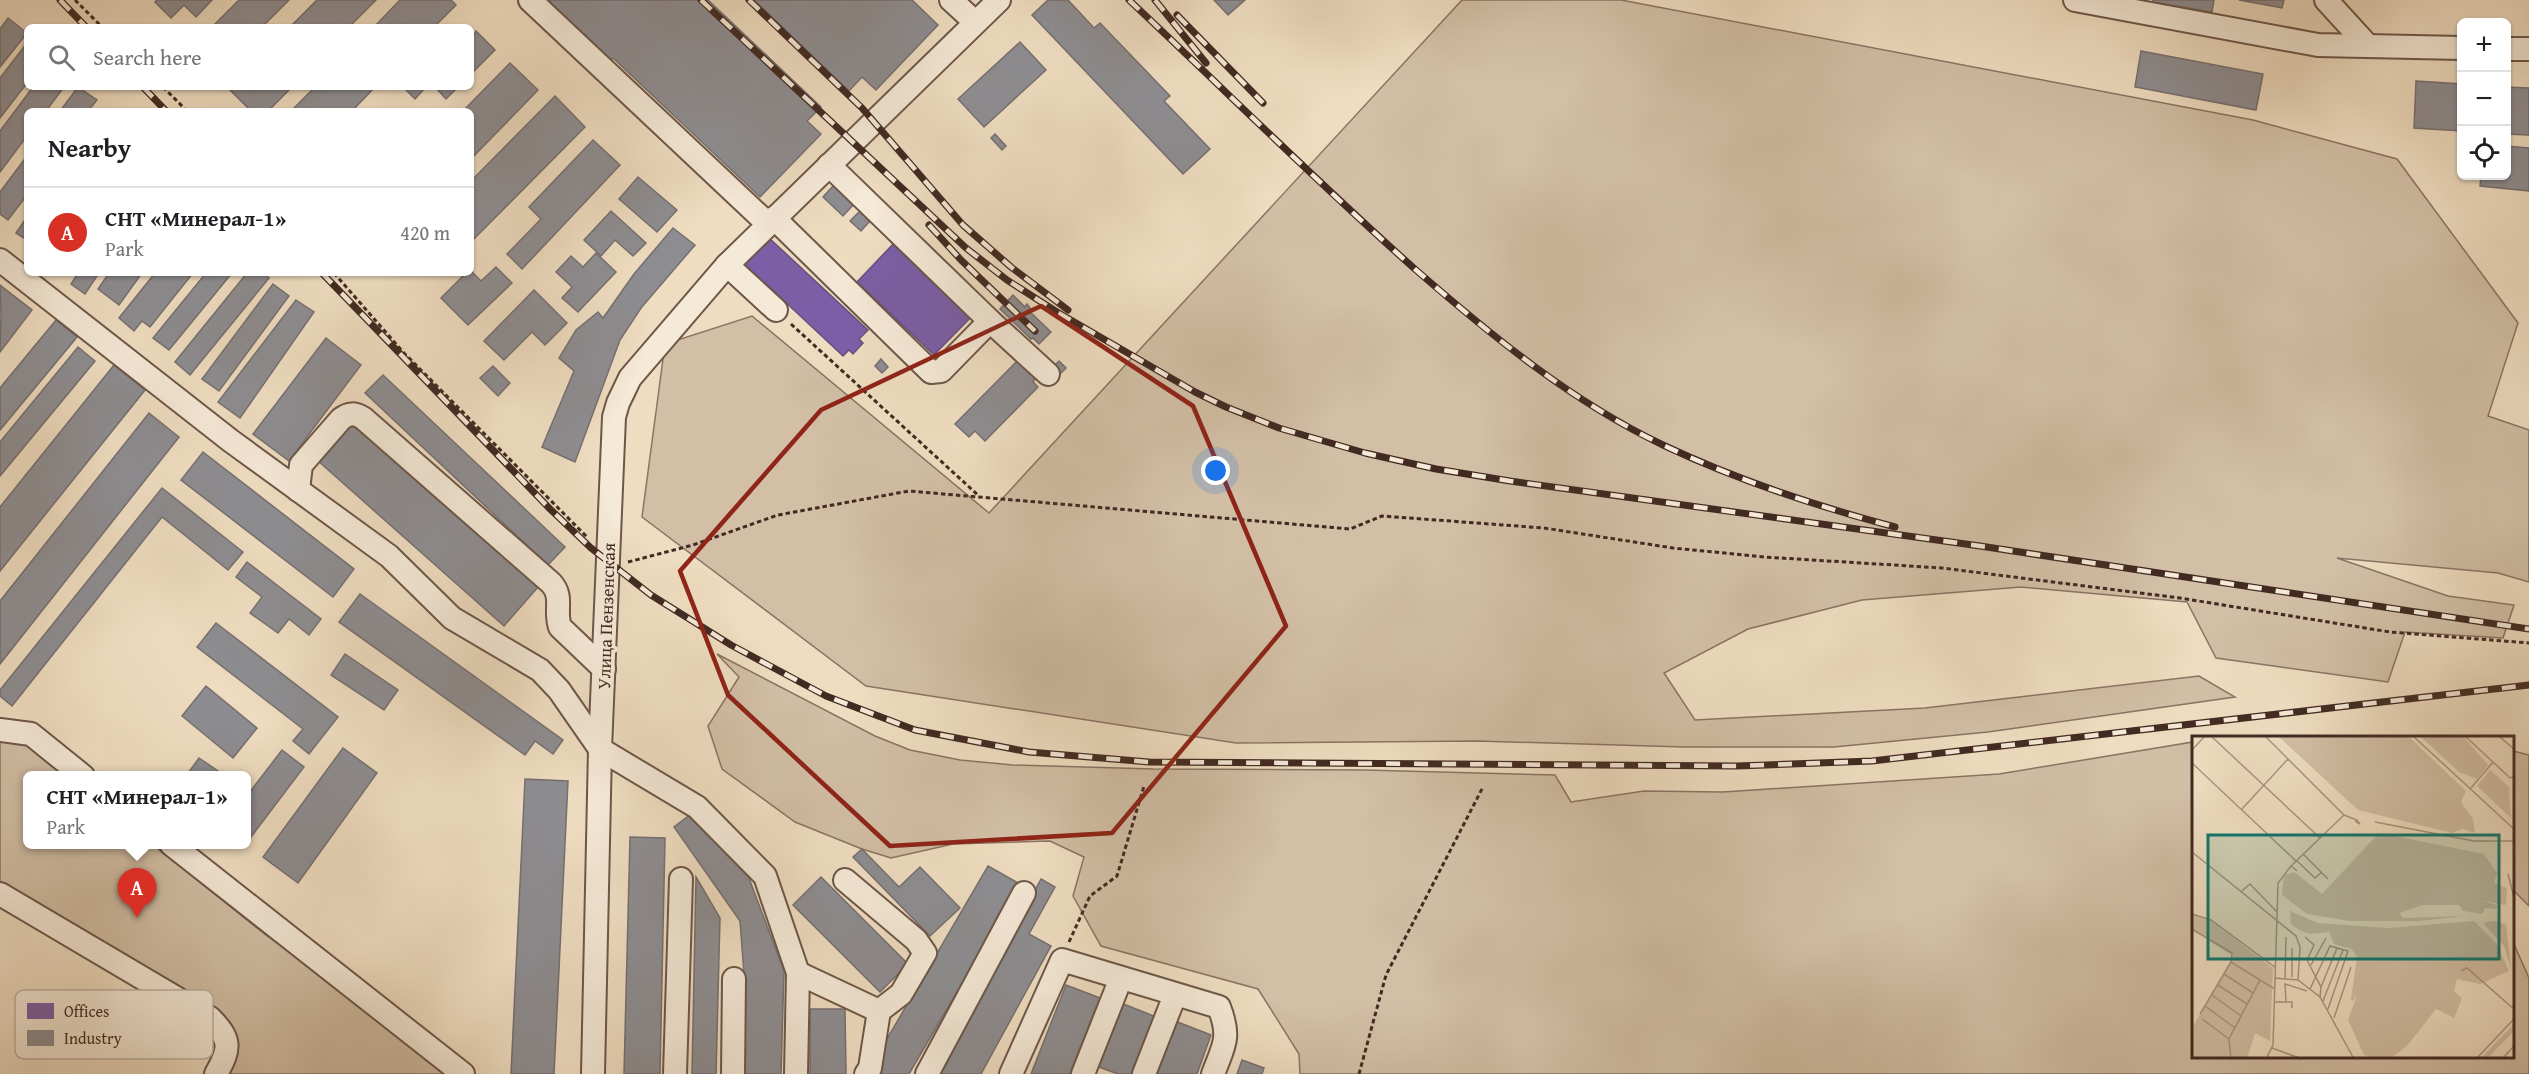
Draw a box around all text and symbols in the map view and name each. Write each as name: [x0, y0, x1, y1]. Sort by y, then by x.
map controls: [2457, 18, 2511, 180]
button: +: [2457, 18, 2511, 72]
search box: [24, 24, 474, 90]
icon: search: [45, 41, 78, 74]
text: Search here: [93, 41, 202, 73]
button: −: [2457, 72, 2511, 126]
button: locate: [2457, 126, 2511, 180]
text: Nearby: [48, 128, 131, 167]
text: СНТ «Минерал-1»: [105, 202, 286, 234]
text: A: [61, 218, 74, 247]
text: 420 m: [400, 218, 450, 247]
text: Park: [105, 234, 144, 263]
your location: [1201, 456, 1230, 485]
street label: Улица Пензенская: [590, 542, 622, 690]
inset map: [2192, 736, 2514, 1059]
popup: [23, 771, 251, 849]
text: СНТ «Минерал-1»: [46, 780, 228, 812]
text: Park: [46, 812, 85, 841]
pin: A: [118, 868, 156, 918]
legend: [15, 990, 213, 1059]
text: Offices: [64, 999, 109, 1023]
text: Industry: [64, 1026, 122, 1050]

